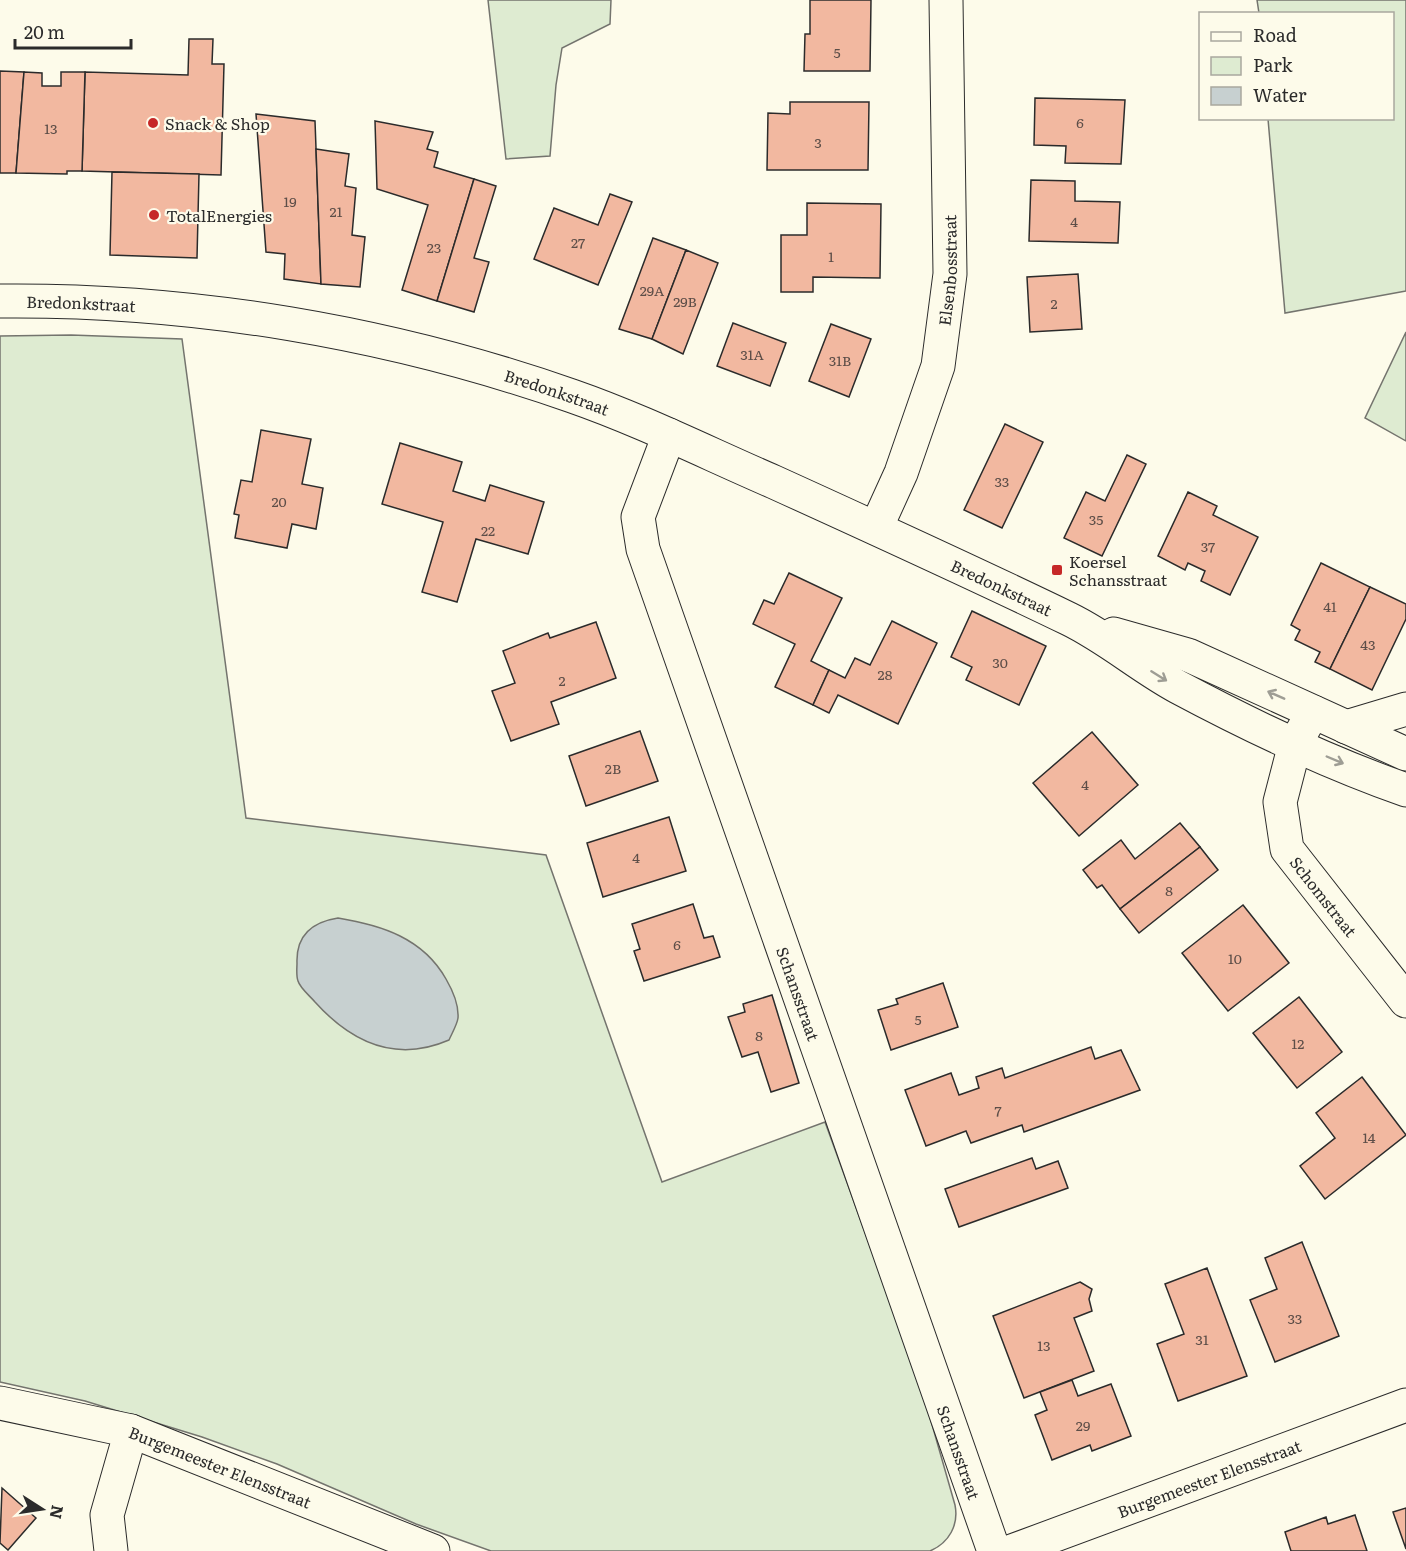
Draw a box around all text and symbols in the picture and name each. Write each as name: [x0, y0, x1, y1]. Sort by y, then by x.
scale bar: [15, 12, 130, 50]
legend: [1199, 12, 1394, 120]
text: 20 m: [24, 18, 65, 45]
text: Road: [1253, 21, 1297, 48]
house number: 5: [833, 42, 841, 62]
text: Park: [1253, 51, 1294, 78]
text: Water: [1253, 81, 1307, 108]
place label: Snack & Shop: [165, 111, 270, 135]
house number: 6: [1076, 112, 1084, 132]
marker: Snack & Shop: [146, 116, 160, 130]
house number: 13: [44, 118, 58, 138]
house number: 3: [814, 132, 822, 152]
house number: 19: [283, 191, 297, 211]
house number: 21: [330, 201, 343, 221]
place label: TotalEnergies: [166, 203, 272, 227]
marker: TotalEnergies: [147, 208, 161, 222]
house number: 4: [1070, 211, 1078, 231]
street label: Elsenbosstraat: [931, 214, 962, 327]
house number: 27: [571, 232, 585, 252]
house number: 23: [427, 237, 441, 257]
house number: 1: [828, 246, 834, 266]
house number: 29A: [640, 280, 665, 300]
street label: Bredonkstraat: [26, 289, 137, 317]
house number: 29B: [673, 291, 697, 311]
house number: 2: [1050, 293, 1058, 313]
house number: 31A: [740, 344, 764, 364]
house number: 31B: [829, 350, 851, 370]
street label: Bredonkstraat: [501, 363, 613, 421]
house number: 33: [995, 471, 1009, 491]
house number: 20: [271, 491, 287, 511]
house number: 35: [1089, 509, 1103, 529]
house number: 22: [481, 520, 495, 540]
house number: 37: [1201, 536, 1215, 556]
place label: Koersel Schansstraat: [1069, 549, 1168, 591]
street label: Bredonkstraat: [947, 553, 1057, 621]
marker: Koersel Schansstraat: [1050, 563, 1064, 577]
house number: 41: [1323, 596, 1337, 616]
house number: 43: [1360, 634, 1376, 654]
house number: 30: [992, 652, 1008, 672]
house number: 28: [878, 664, 893, 684]
one-way arrow: [1151, 669, 1168, 682]
house number: 2: [558, 670, 566, 690]
one-way arrow: [1268, 689, 1286, 701]
one-way arrow: [1325, 755, 1343, 767]
house number: 2B: [605, 758, 621, 778]
house number: 4: [1081, 774, 1089, 794]
house number: 4: [632, 847, 640, 867]
street label: Schomstraat: [1285, 851, 1363, 942]
house number: 8: [1165, 880, 1173, 900]
house number: 6: [673, 934, 681, 954]
street label: Schansstraat: [771, 943, 826, 1044]
house number: 10: [1228, 948, 1242, 968]
house number: 5: [914, 1009, 922, 1029]
house number: 8: [755, 1025, 763, 1045]
house number: 12: [1292, 1033, 1304, 1053]
house number: 7: [994, 1100, 1002, 1120]
house number: 14: [1363, 1127, 1376, 1147]
house number: 33: [1288, 1308, 1302, 1328]
house number: 31: [1195, 1329, 1209, 1349]
house number: 13: [1037, 1335, 1051, 1355]
street label: Schansstraat: [932, 1402, 987, 1503]
house number: 29: [1076, 1415, 1090, 1435]
street label: Burgemeester Elensstraat: [125, 1419, 316, 1514]
street label: Burgemeester Elensstraat: [1114, 1433, 1305, 1523]
north arrow: [12, 1479, 72, 1539]
text: N: [45, 1503, 71, 1521]

